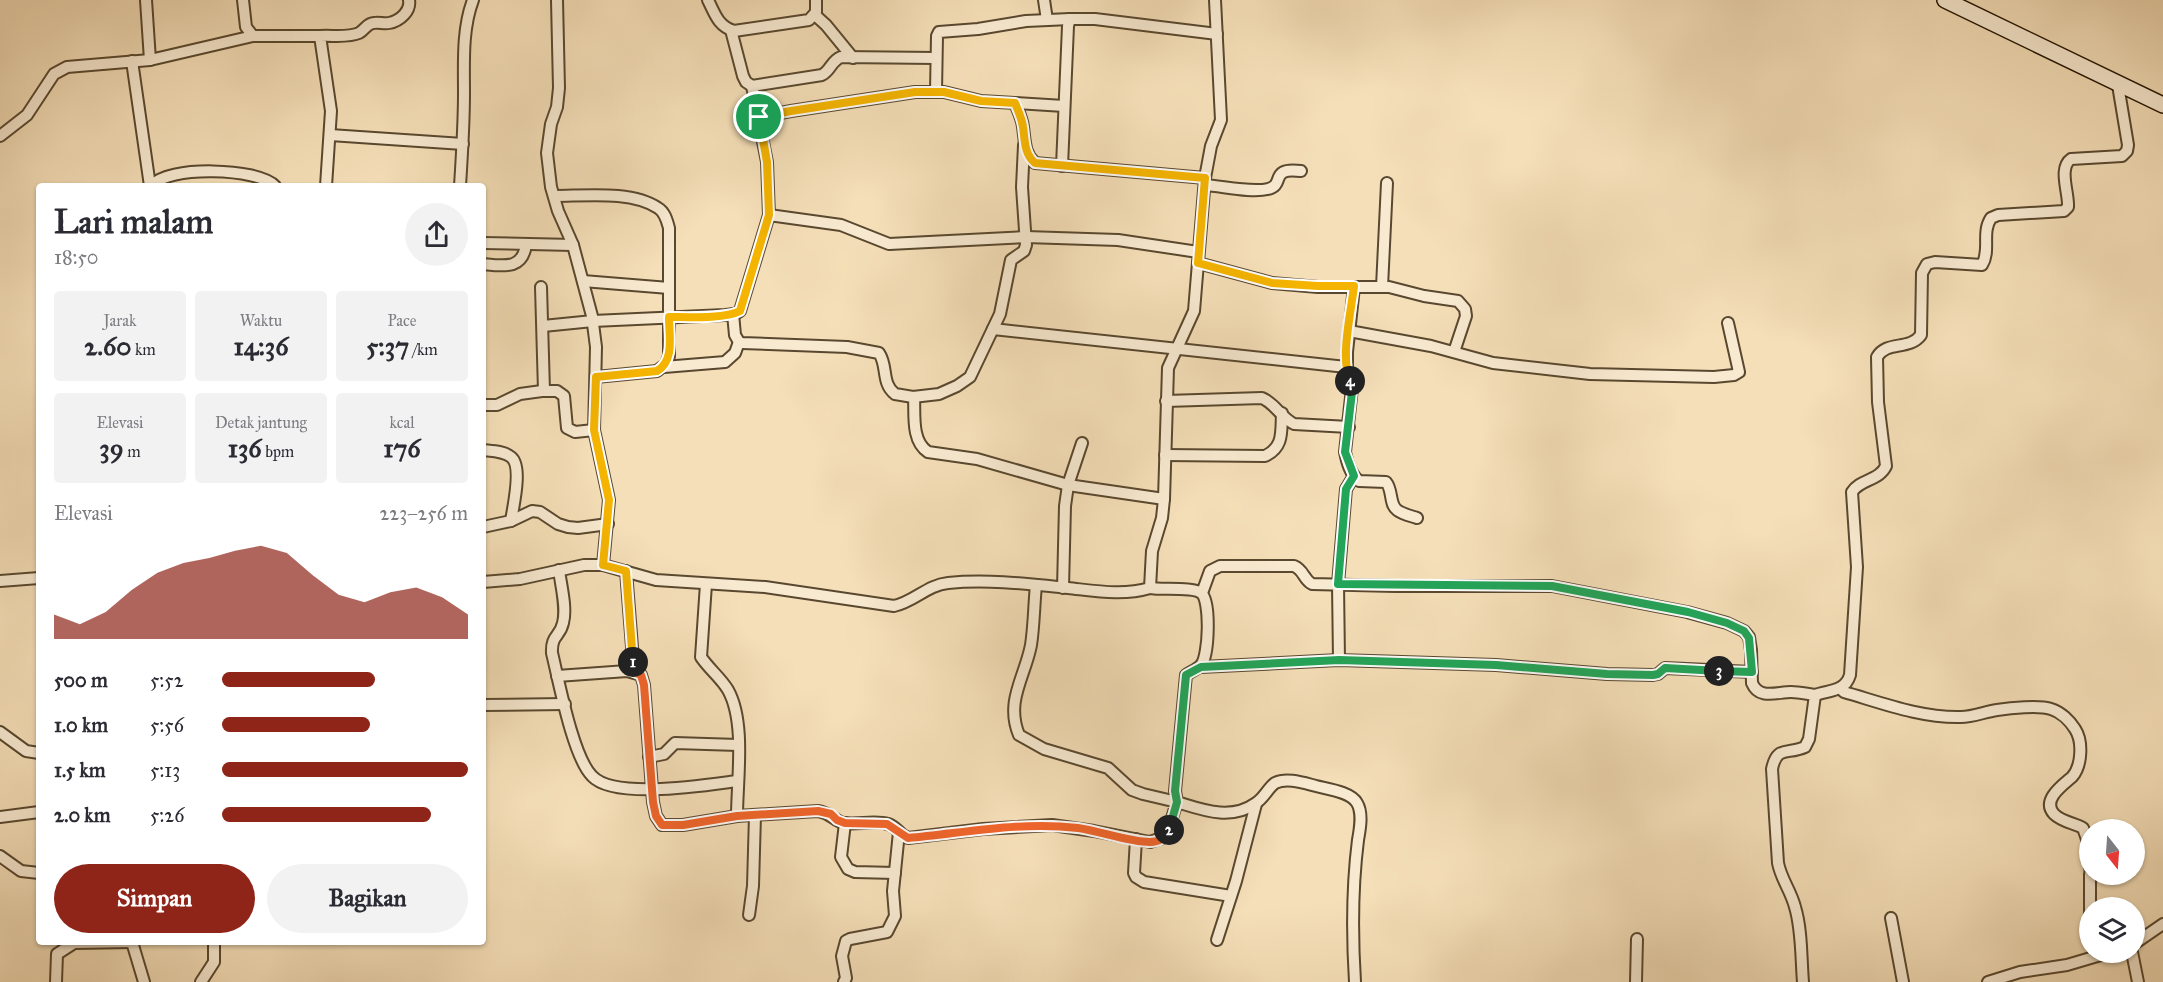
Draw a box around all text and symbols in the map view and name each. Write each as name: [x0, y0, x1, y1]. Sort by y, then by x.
pin: [733, 91, 784, 142]
icon: arrive: [742, 100, 775, 133]
text: Lari malam: [54, 202, 213, 242]
button: share: [405, 203, 468, 266]
text: 18:50: [54, 245, 99, 269]
text: Jarak: [103, 311, 137, 330]
text: Waktu: [240, 311, 282, 330]
text: Pace: [387, 311, 417, 330]
text: 2.60: [84, 330, 131, 362]
text: 14:36: [233, 330, 289, 362]
text: 5:37: [366, 330, 409, 362]
text: km: [131, 340, 156, 359]
text: /km: [409, 340, 438, 359]
pin: 4: [1335, 366, 1365, 396]
text: 4: [1346, 371, 1354, 390]
text: Elevasi: [97, 413, 143, 432]
text: Detak jantung: [215, 413, 307, 432]
text: kcal: [389, 413, 415, 432]
text: 39: [99, 432, 124, 464]
text: 136: [228, 432, 262, 464]
text: 176: [383, 432, 421, 464]
text: m: [124, 442, 141, 461]
text: bpm: [262, 442, 294, 461]
text: Elevasi: [54, 501, 113, 525]
text: 223–256 m: [379, 501, 468, 525]
pin: 1: [618, 647, 648, 677]
text: 1: [630, 652, 636, 671]
pin: 3: [1704, 656, 1734, 686]
text: 3: [1716, 661, 1722, 680]
text: 500 m: [54, 668, 108, 692]
text: 5:52: [150, 668, 184, 692]
text: 1.0 km: [54, 713, 108, 737]
text: 5:56: [150, 713, 184, 737]
text: 1.5 km: [54, 758, 105, 782]
text: 5:13: [150, 758, 180, 782]
text: 2.0 km: [54, 803, 110, 827]
text: 5:26: [150, 803, 184, 827]
pin: 2: [1154, 815, 1184, 845]
north arrow: [2079, 819, 2145, 885]
map controls: [2079, 819, 2145, 963]
text: 2: [1165, 820, 1173, 839]
button: Simpan: [54, 864, 255, 933]
button: Bagikan: [267, 864, 468, 933]
button: layers: [2079, 897, 2145, 963]

